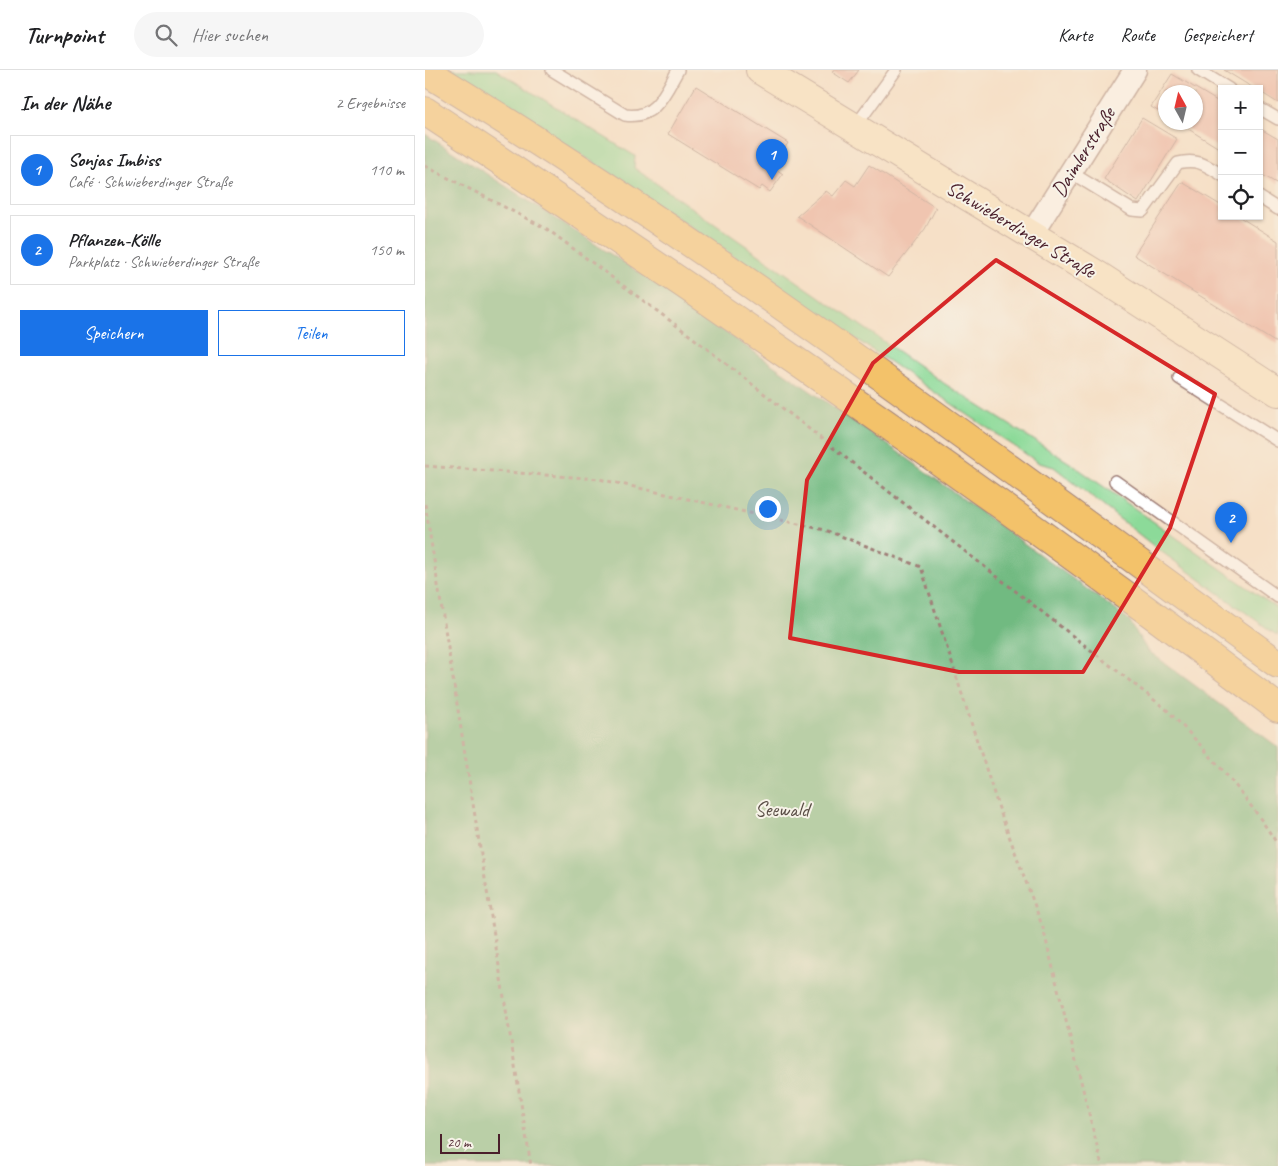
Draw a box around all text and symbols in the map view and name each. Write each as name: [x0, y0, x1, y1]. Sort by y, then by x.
search box: [134, 12, 484, 57]
text: Turnpoint: [25, 20, 104, 50]
icon: search: [152, 21, 180, 49]
text: Hier suchen: [192, 23, 268, 47]
text: Karte: [1058, 24, 1093, 46]
text: Route: [1121, 24, 1155, 46]
text: Gespeichert: [1183, 24, 1253, 46]
north arrow: [1158, 85, 1203, 130]
map controls: [1218, 85, 1263, 220]
button: +: [1218, 85, 1263, 130]
text: In der Nähe: [20, 90, 110, 116]
text: 2 Ergebnisse: [336, 93, 405, 113]
street label: Daimlerstraße: [1045, 100, 1122, 202]
button: −: [1218, 130, 1263, 175]
pin: 1: [756, 139, 788, 180]
text: Sonjas Imbiss: [68, 148, 160, 172]
text: 1: [33, 160, 41, 180]
text: 110 m: [370, 160, 404, 180]
text: Café · Schwieberdinger Straße: [68, 172, 232, 192]
street label: Schwieberdinger Straße: [942, 174, 1102, 285]
button: locate: [1218, 175, 1263, 220]
text: Pflanzen-Kölle: [68, 228, 160, 252]
text: 2: [33, 240, 41, 260]
text: 150 m: [370, 240, 404, 260]
text: Parkplatz · Schwieberdinger Straße: [68, 252, 259, 272]
button: Speichern: [20, 310, 208, 356]
button: Teilen: [218, 310, 405, 356]
your location: [755, 496, 781, 522]
pin: 2: [1215, 502, 1247, 543]
park label: Seewald: [755, 796, 812, 822]
scale bar: [440, 1131, 500, 1154]
text: 20 m: [447, 1134, 471, 1151]

